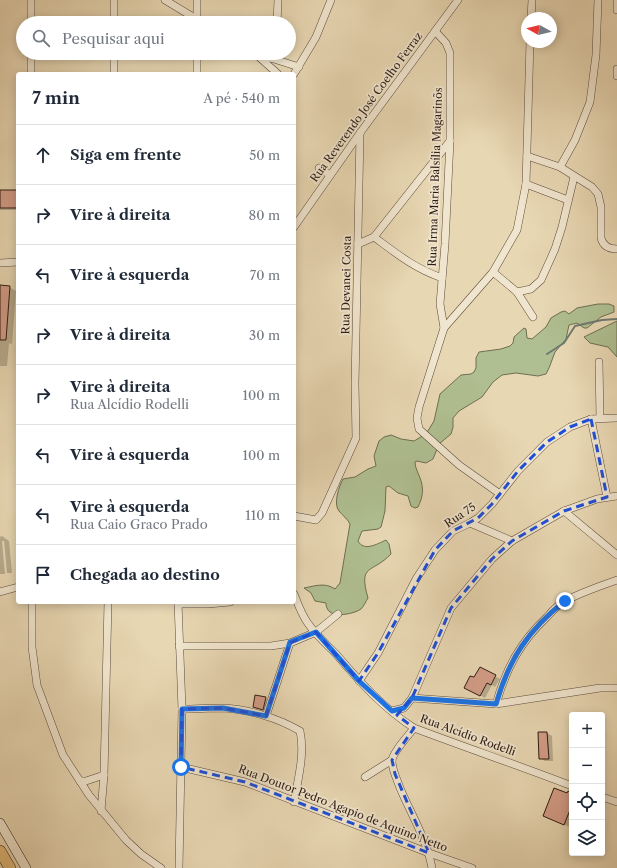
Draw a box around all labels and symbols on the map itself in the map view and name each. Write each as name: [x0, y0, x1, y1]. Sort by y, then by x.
north arrow: [521, 12, 557, 48]
street label: Rua Reverendo José Coelho Ferraz: [307, 29, 425, 185]
street label: Rua Irma Maria Balsília Magarinõs: [425, 87, 445, 267]
street label: Rua Devanei Costa: [338, 235, 354, 334]
street label: Rua 75: [442, 499, 478, 531]
route end: [556, 592, 574, 610]
street label: Rua Alcídio Rodelli: [418, 711, 518, 759]
route start: [172, 758, 190, 776]
street label: Rua Doutor Pedro Agapio de Aquino Netto: [236, 761, 450, 855]

